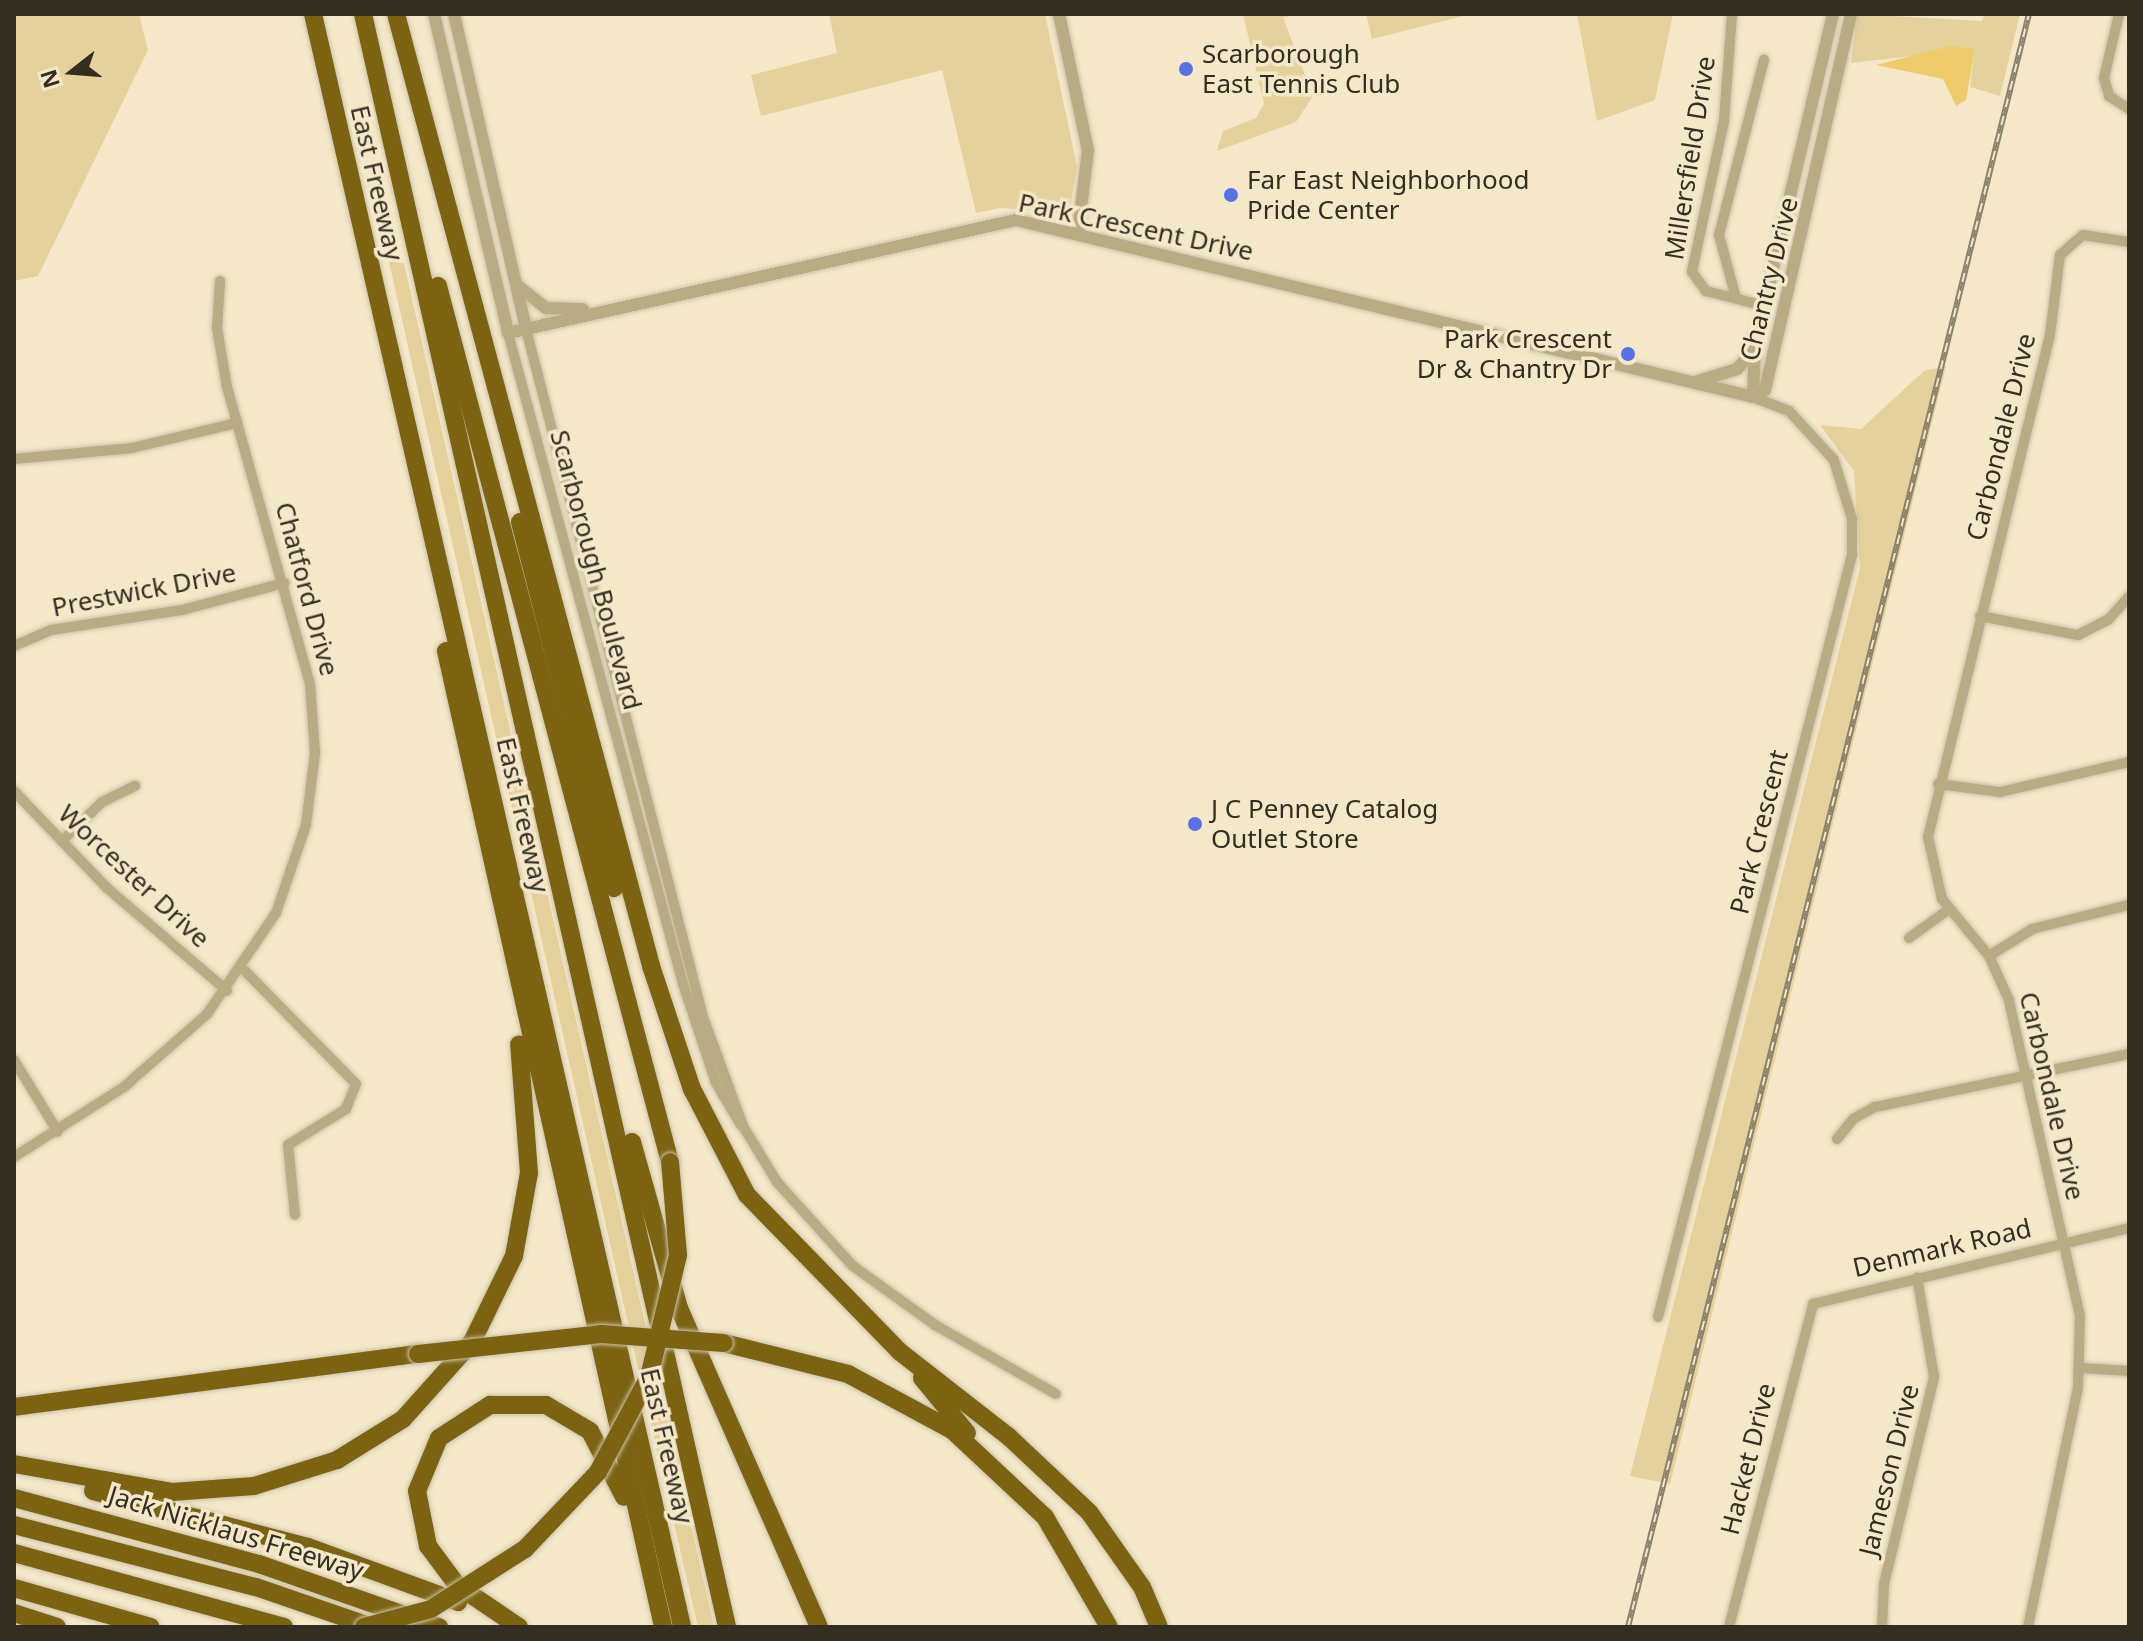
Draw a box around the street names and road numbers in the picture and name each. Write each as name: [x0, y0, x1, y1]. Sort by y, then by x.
street label: Millersfield Drive: [1659, 54, 1721, 262]
street label: East Freeway: [344, 102, 410, 264]
street label: Park Crescent Drive: [1016, 187, 1256, 267]
street label: Chantry Drive: [1734, 194, 1804, 364]
street label: Carbondale Drive: [1960, 330, 2042, 544]
street label: Scarborough Boulevard: [544, 427, 648, 713]
street label: Chatford Drive: [269, 499, 345, 679]
street label: Prestwick Drive: [49, 557, 239, 623]
street label: East Freeway: [490, 734, 556, 896]
street label: Park Crescent: [1724, 747, 1794, 917]
street label: Worcester Drive: [52, 798, 216, 954]
street label: Carbondale Drive: [2013, 989, 2091, 1203]
street label: Denmark Road: [1850, 1212, 2034, 1284]
street label: East Freeway: [634, 1365, 700, 1527]
street label: Hacket Drive: [1714, 1380, 1782, 1538]
street label: Jameson Drive: [1853, 1381, 1925, 1559]
street label: Jack Nicklaus Freeway: [105, 1479, 367, 1587]

